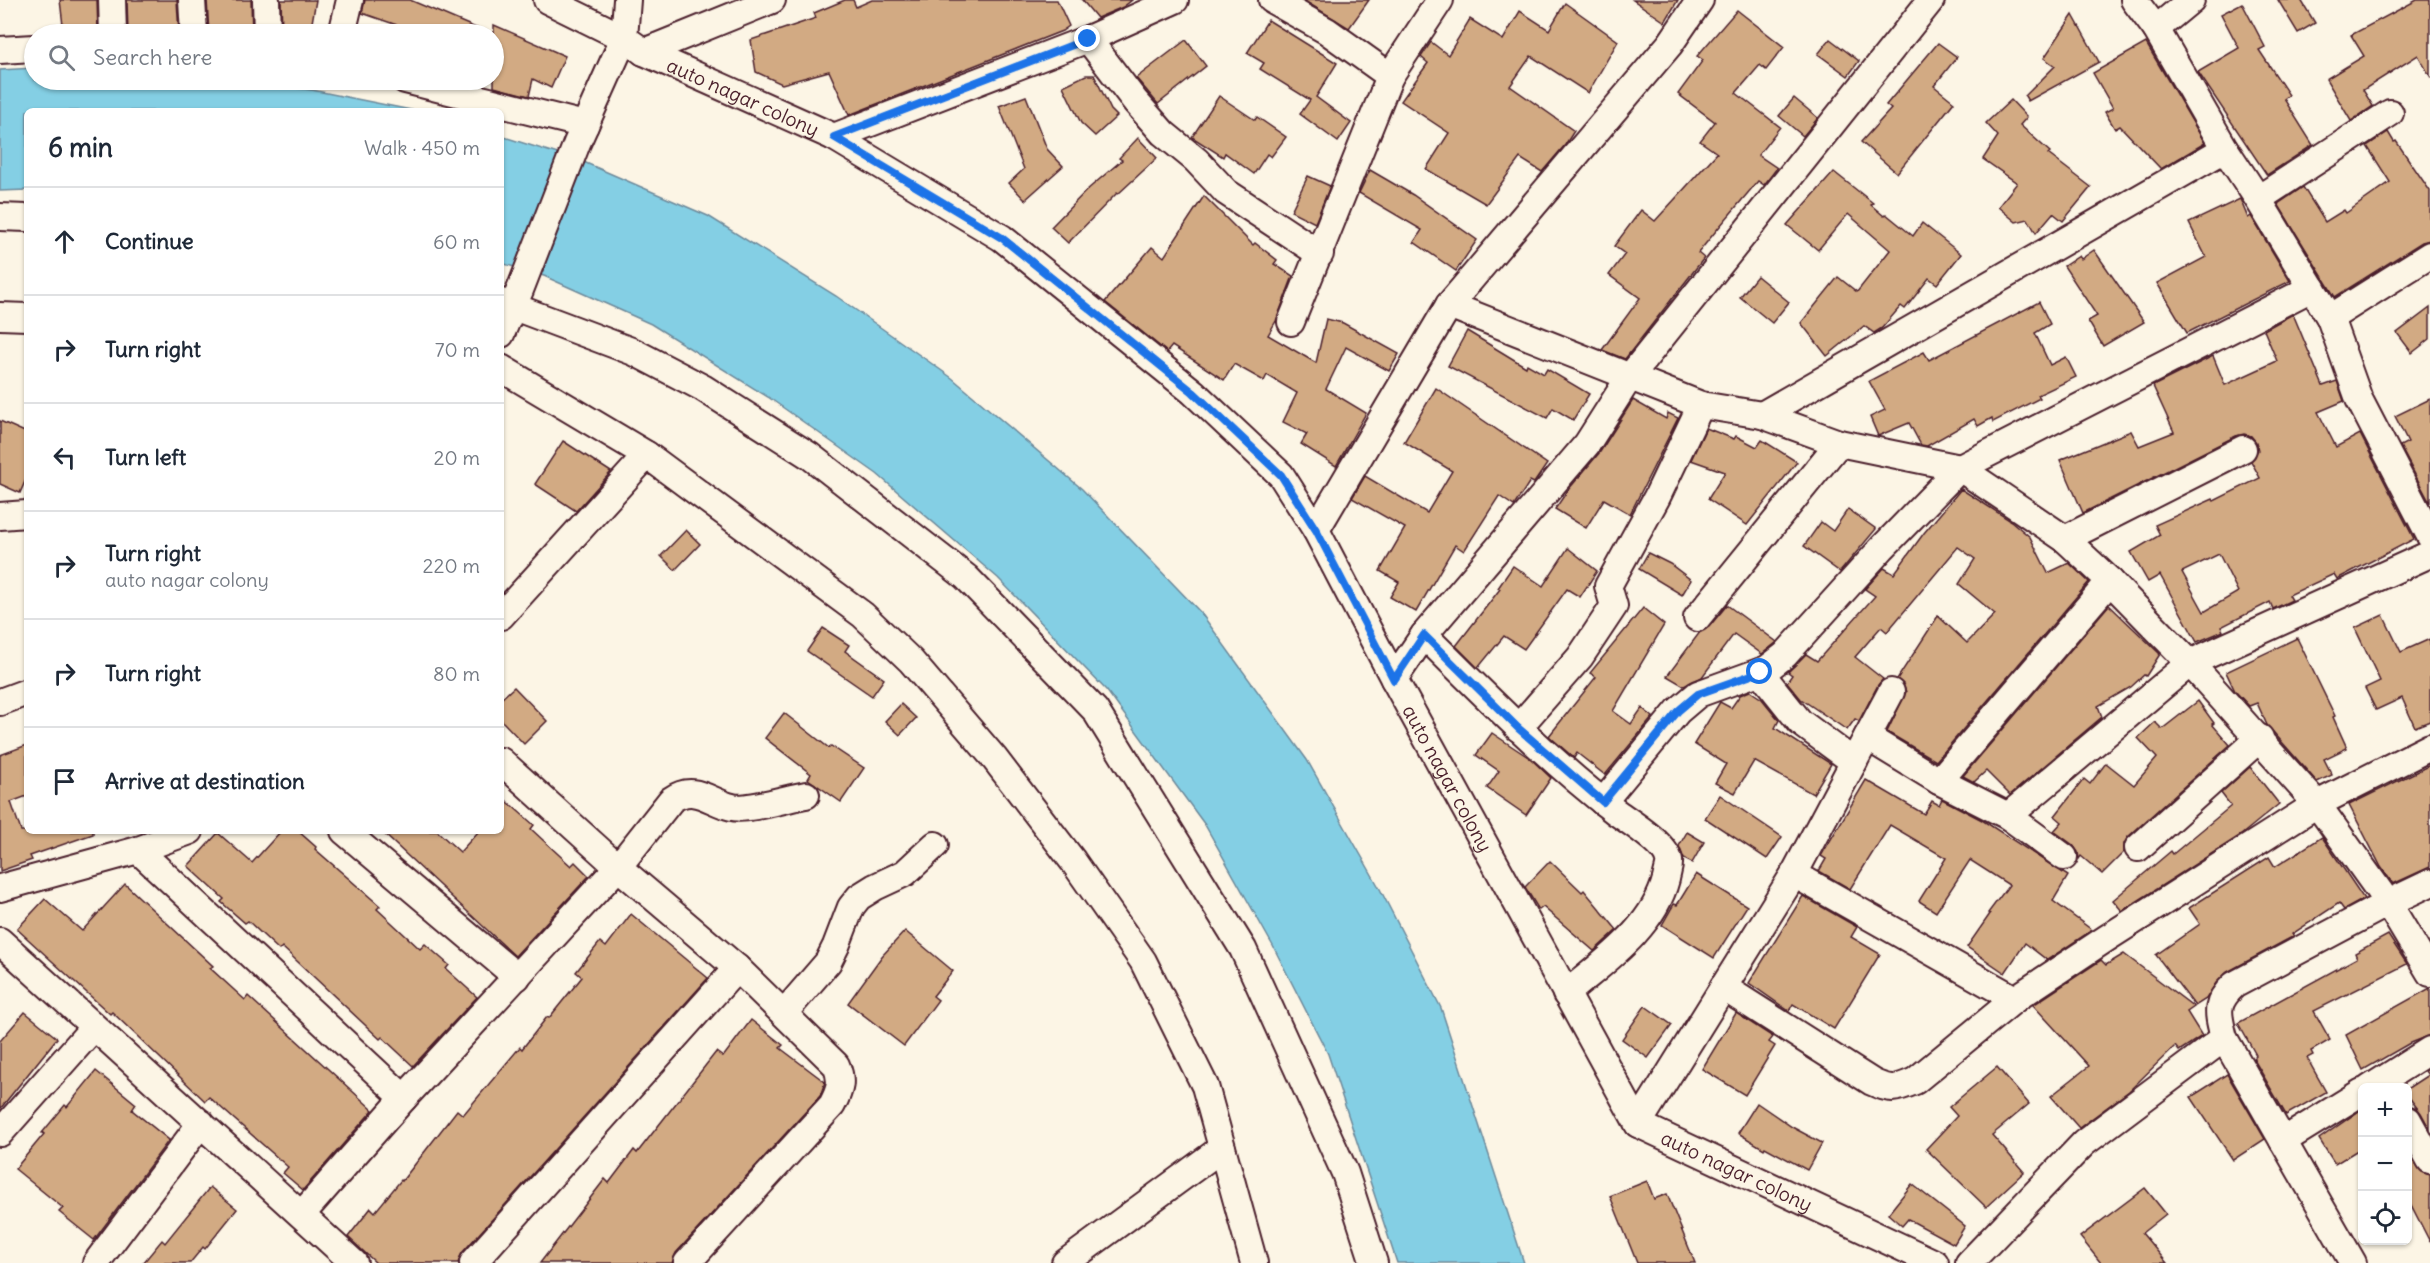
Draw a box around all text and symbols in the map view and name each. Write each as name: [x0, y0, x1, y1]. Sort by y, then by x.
search box: [24, 24, 504, 90]
route end: [1074, 25, 1100, 51]
icon: search: [45, 41, 78, 74]
text: Search here: [93, 43, 212, 71]
street label: auto nagar colony: [663, 51, 823, 141]
text: 6 min: [48, 131, 113, 164]
text: Walk · 450 m: [364, 135, 480, 160]
icon: ahead: [48, 225, 81, 258]
text: Continue: [105, 227, 194, 255]
text: 60 m: [433, 229, 480, 254]
icon: right: [48, 333, 81, 366]
text: Turn right: [105, 335, 201, 363]
text: 70 m: [435, 337, 480, 362]
icon: left: [48, 441, 81, 474]
text: Turn left: [105, 443, 186, 471]
text: 20 m: [434, 445, 480, 470]
text: Turn right: [105, 539, 201, 567]
icon: right: [48, 549, 81, 582]
text: 220 m: [423, 553, 480, 578]
text: auto nagar colony: [105, 567, 269, 592]
icon: right: [48, 657, 81, 690]
route start: [1746, 658, 1772, 684]
text: Turn right: [105, 659, 201, 687]
text: 80 m: [433, 661, 480, 686]
street label: auto nagar colony: [1398, 700, 1499, 856]
icon: arrive: [48, 765, 81, 798]
text: Arrive at destination: [105, 767, 305, 795]
map controls: [2358, 1083, 2412, 1245]
button: +: [2358, 1083, 2412, 1137]
street label: auto nagar colony: [1657, 1124, 1817, 1216]
button: −: [2358, 1137, 2412, 1191]
button: locate: [2358, 1191, 2412, 1245]

